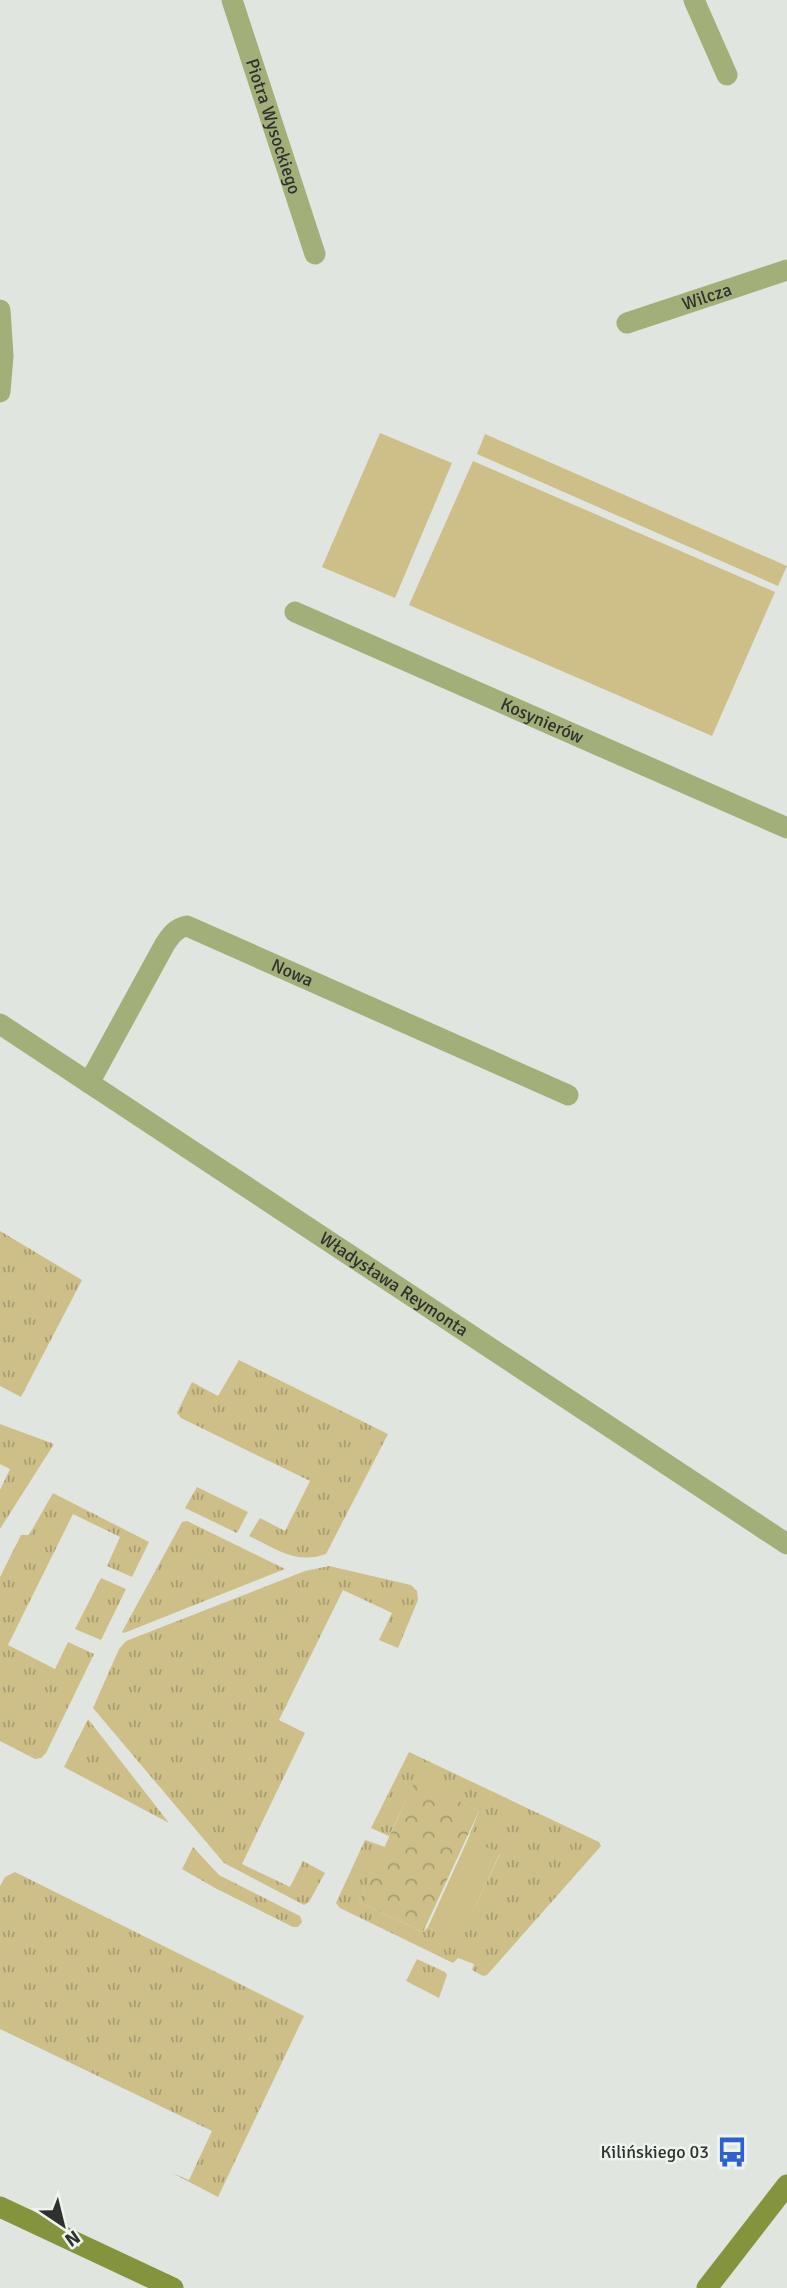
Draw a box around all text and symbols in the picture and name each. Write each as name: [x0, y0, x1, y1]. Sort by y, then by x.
street label: Piotra Wysockiego: [241, 56, 306, 197]
street label: Wilcza: [679, 278, 734, 315]
street label: Kosynierów: [497, 693, 587, 748]
street label: Nowa: [268, 954, 317, 992]
street label: Władysława Reymonta: [315, 1227, 472, 1341]
bus stop icon: Kilińskiego 03: [715, 2135, 749, 2169]
place label: Kilińskiego 03: [601, 2141, 709, 2163]
north arrow: [28, 2190, 98, 2260]
text: N: [60, 2224, 84, 2252]

